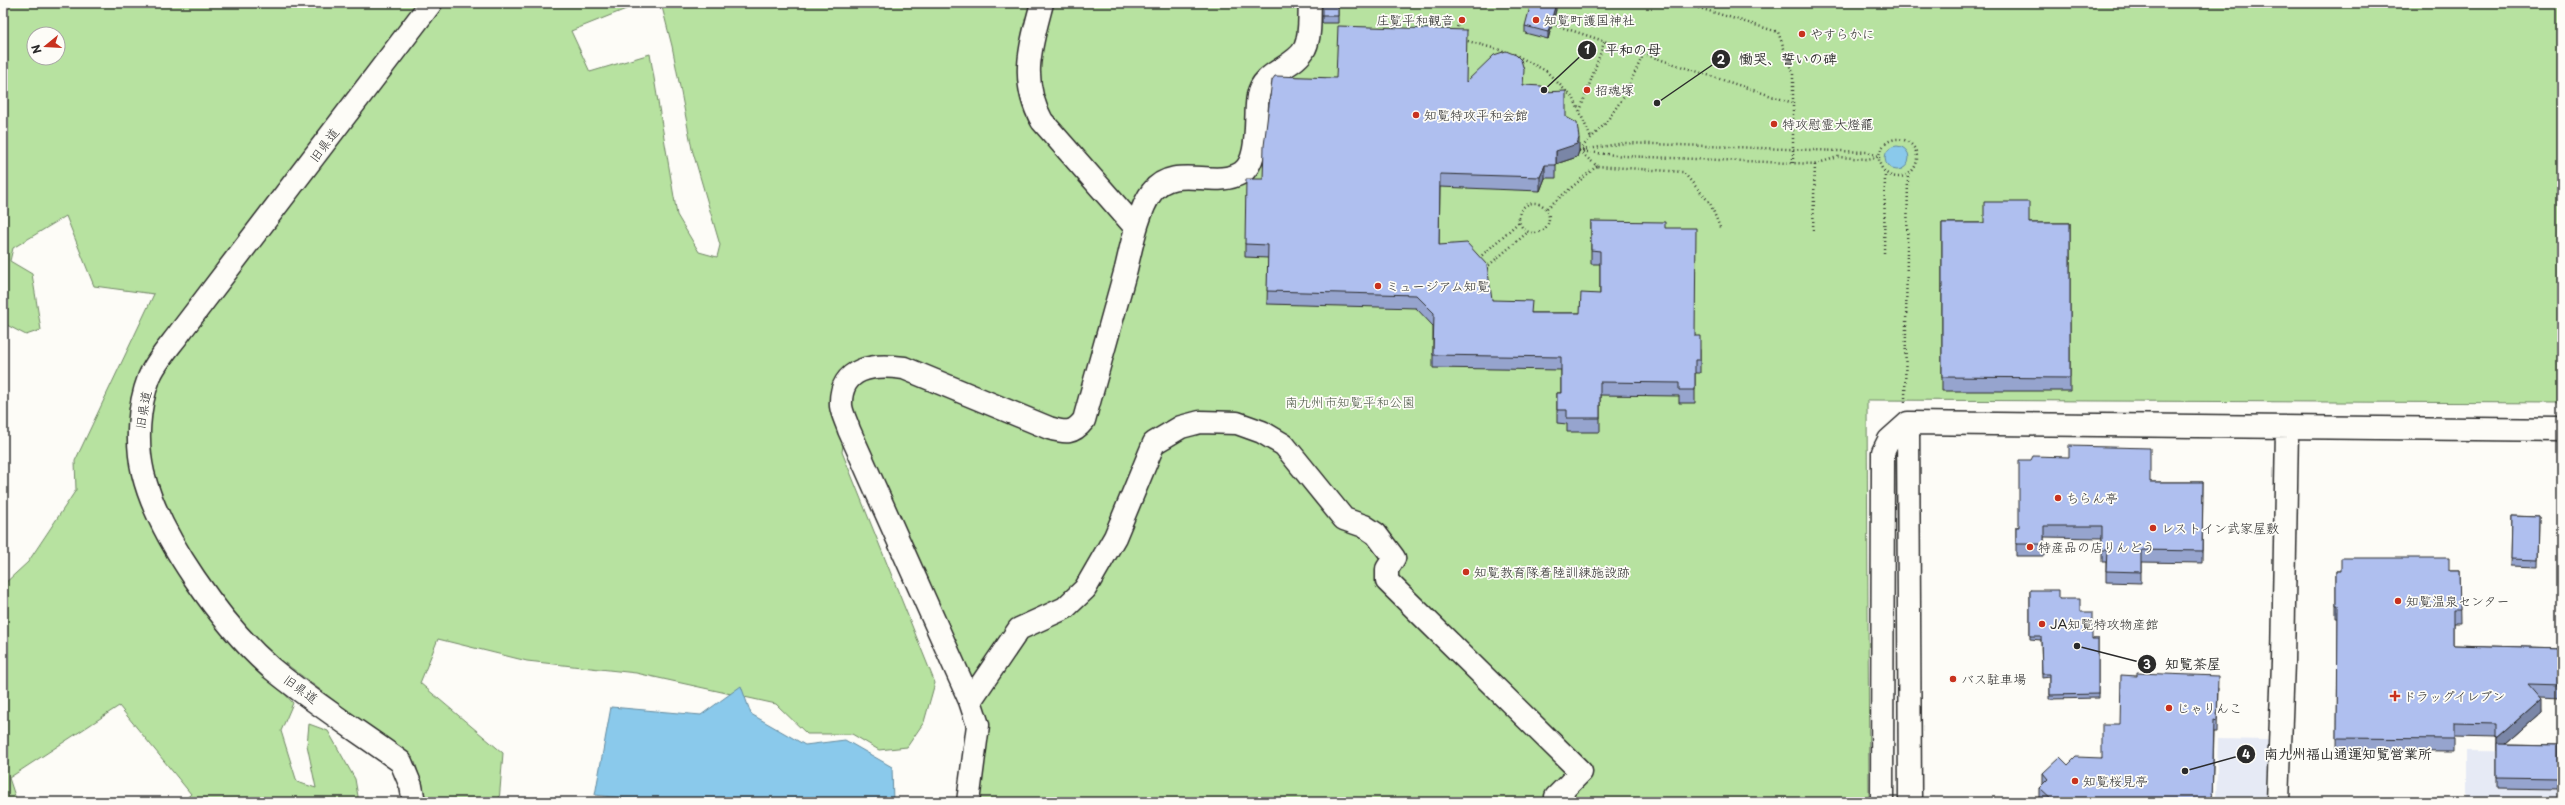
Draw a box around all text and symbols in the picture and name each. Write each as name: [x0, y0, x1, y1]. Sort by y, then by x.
place label: 庄覧平和観音: [1376, 10, 1454, 29]
place label: 知覧町護国神社: [1544, 10, 1635, 29]
marker: 庄覧平和観音: [1457, 15, 1467, 25]
marker: 知覧町護国神社: [1531, 15, 1541, 25]
place label: やすらかに: [1810, 24, 1875, 43]
north arrow: [26, 26, 66, 66]
marker: やすらかに: [1797, 29, 1807, 39]
callout: 平和の母: [1577, 37, 1669, 63]
text: 平和の母: [1605, 39, 1661, 60]
text: 1: [1584, 40, 1590, 58]
text: N: [26, 42, 45, 56]
callout: 慟哭、誓いの碑: [1711, 46, 1845, 72]
text: 慟哭、誓いの碑: [1739, 48, 1837, 69]
text: 2: [1717, 50, 1726, 68]
place label: 招魂塚: [1595, 80, 1634, 99]
marker: 招魂塚: [1582, 85, 1592, 95]
place label: 知覧特攻平和会館: [1424, 105, 1528, 124]
marker: 知覧特攻平和会館: [1411, 110, 1421, 120]
place label: 特攻慰霊大燈籠: [1782, 114, 1873, 133]
marker: 特攻慰霊大燈籠: [1769, 119, 1779, 129]
street label: 旧県道: [304, 123, 343, 166]
place label: ミュージアム知覧: [1386, 276, 1490, 295]
marker: ミュージアム知覧: [1373, 281, 1383, 291]
street label: 旧県道: [130, 389, 155, 431]
park label: 南九州市知覧平和公園: [1285, 392, 1415, 411]
place label: ちらん亭: [2066, 488, 2118, 507]
marker: ちらん亭: [2053, 493, 2063, 503]
place label: レストイン武家屋敷: [2161, 518, 2279, 537]
marker: レストイン武家屋敷: [2148, 523, 2158, 533]
place label: 特産品の店りんどう: [2038, 537, 2155, 556]
marker: 特産品の店りんどう: [2025, 542, 2035, 552]
place label: 知覧教育隊着陸訓練施設跡: [1474, 562, 1630, 581]
marker: 知覧教育隊着陸訓練施設跡: [1461, 567, 1471, 577]
place label: 知覧温泉センター: [2406, 591, 2509, 610]
marker: 知覧温泉センター: [2393, 596, 2403, 606]
place label: JA知覧特攻物産館: [2050, 614, 2159, 633]
marker: JA知覧特攻物産館: [2037, 619, 2047, 629]
callout: 知覧茶屋: [2137, 651, 2229, 677]
text: 知覧茶屋: [2165, 653, 2221, 674]
text: 3: [2143, 655, 2151, 673]
street label: 旧県道: [280, 669, 323, 708]
place label: バス駐車場: [1961, 669, 2026, 688]
marker: バス駐車場: [1948, 674, 1958, 684]
place label: ドラッグイレブン: [2403, 686, 2505, 705]
marker: ドラッグイレブン: [2390, 691, 2400, 701]
place label: じゃりんこ: [2177, 698, 2242, 717]
marker: じゃりんこ: [2164, 703, 2174, 713]
callout: 南九州福山通運知覧営業所: [2236, 741, 2440, 767]
text: 南九州福山通運知覧営業所: [2264, 743, 2432, 764]
text: 4: [2242, 745, 2250, 763]
place label: 知覧桜見亭: [2083, 771, 2148, 790]
marker: 知覧桜見亭: [2070, 776, 2080, 786]

